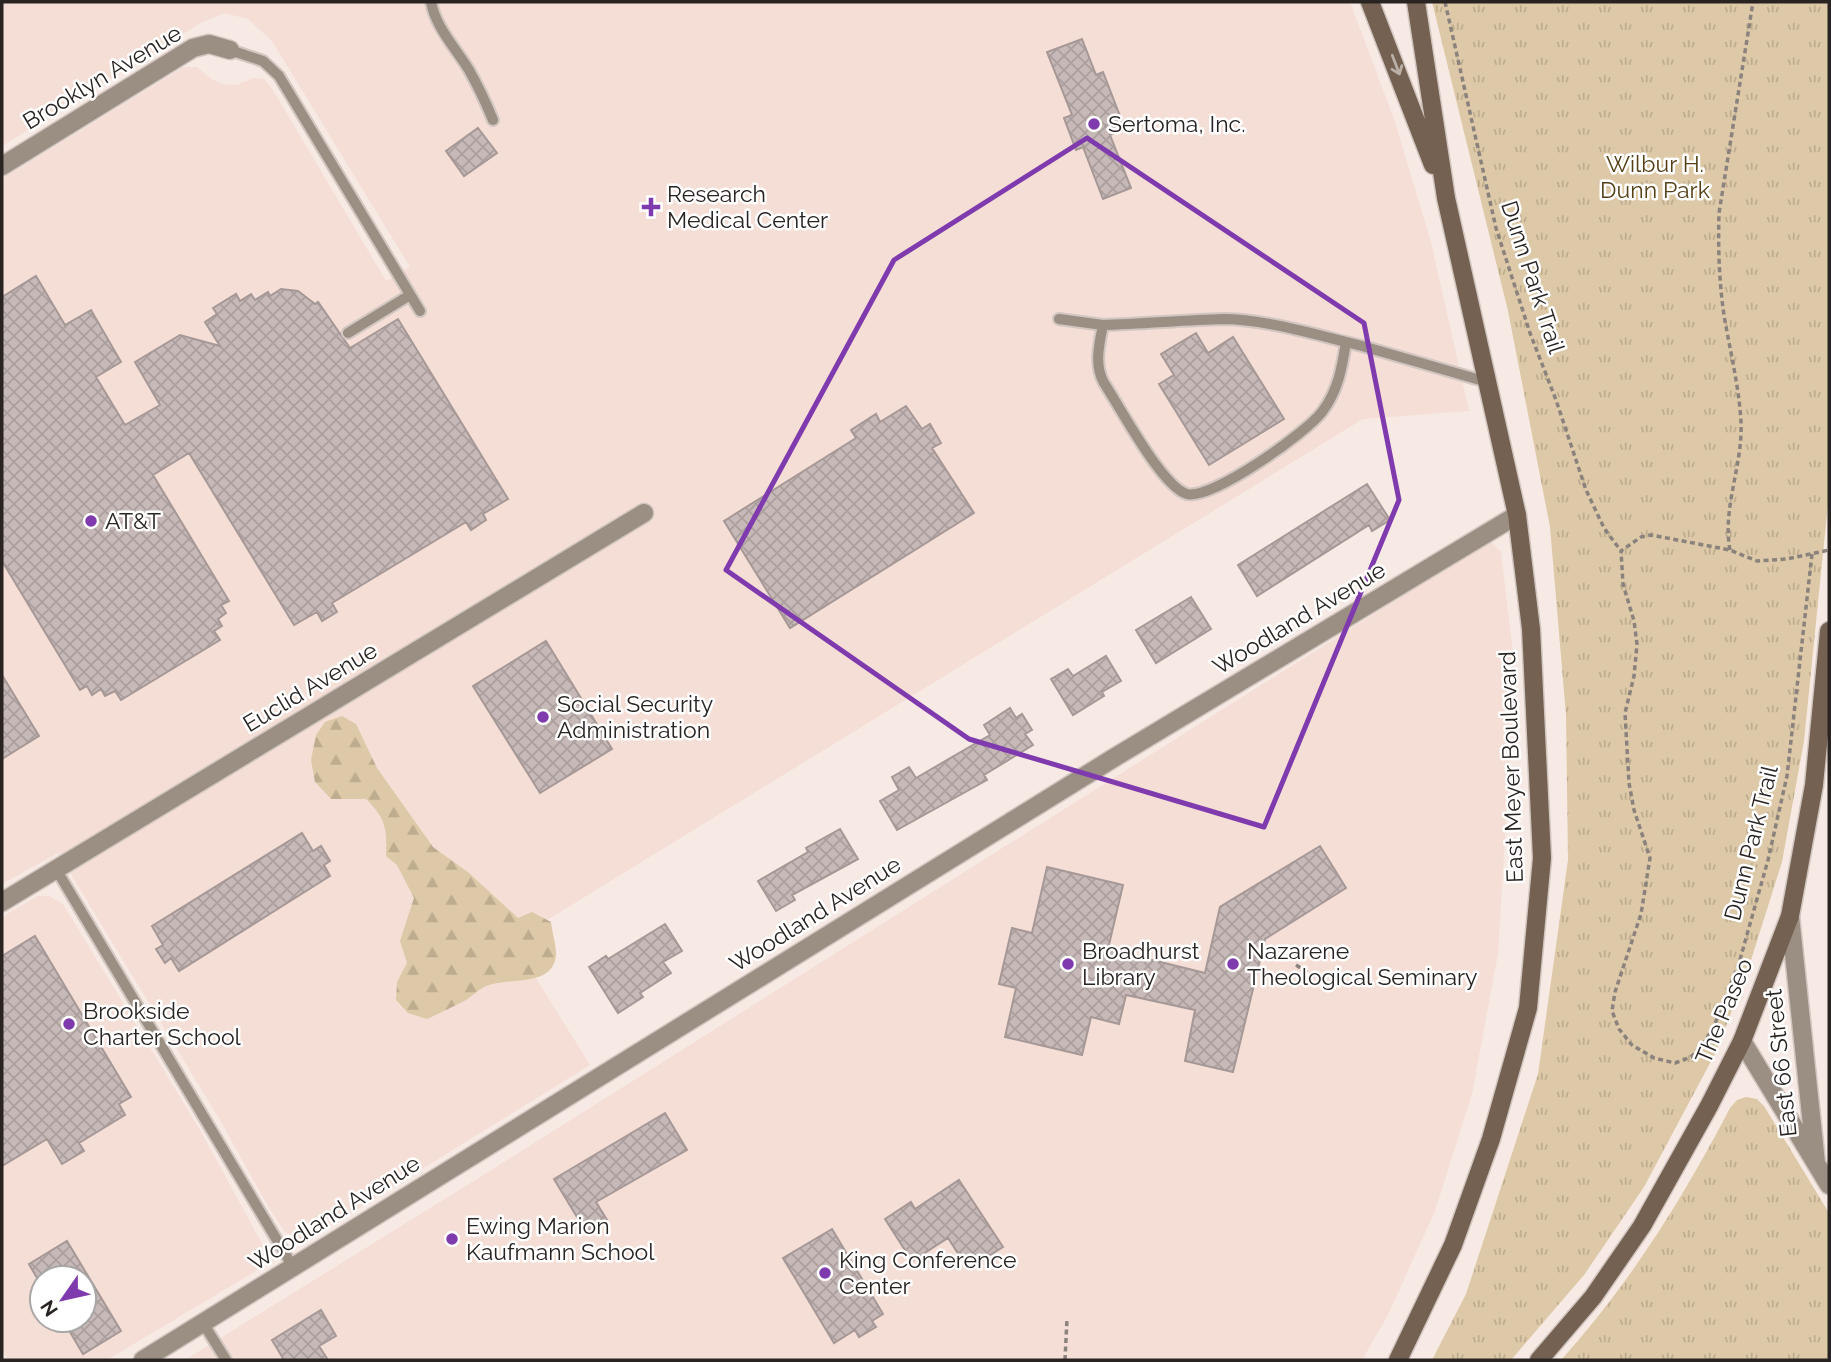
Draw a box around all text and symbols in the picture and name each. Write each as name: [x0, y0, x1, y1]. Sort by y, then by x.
street label: Brooklyn Avenue: [18, 19, 186, 135]
one-way arrow: [1390, 54, 1403, 75]
place label: Sertoma, Inc.: [1108, 110, 1246, 137]
marker: Sertoma, Inc.: [1086, 116, 1102, 132]
park label: Wilbur H. Dunn Park: [1600, 150, 1710, 203]
place label: Research Medical Center: [667, 180, 828, 233]
marker: Research Medical Center: [641, 197, 661, 217]
street label: Dunn Park Trail: [1496, 197, 1571, 357]
place label: AT&T: [105, 507, 161, 534]
marker: AT&T: [83, 513, 99, 529]
street label: Woodland Avenue: [1208, 555, 1390, 680]
street label: Euclid Avenue: [238, 636, 382, 737]
street label: East Meyer Boulevard: [1493, 651, 1528, 883]
place label: Social Security Administration: [557, 690, 713, 743]
marker: Social Security Administration: [535, 709, 551, 725]
street label: Dunn Park Trail: [1718, 762, 1783, 923]
street label: Woodland Avenue: [724, 850, 905, 977]
place label: Broadhurst Library: [1082, 937, 1200, 990]
place label: Nazarene Theological Seminary: [1247, 937, 1477, 990]
street label: The Paseo: [1689, 954, 1758, 1068]
marker: Broadhurst Library: [1060, 956, 1076, 972]
marker: Nazarene Theological Seminary: [1225, 956, 1241, 972]
street label: East 66 Street: [1759, 987, 1802, 1138]
place label: Brookside Charter School: [83, 997, 242, 1050]
marker: Brookside Charter School: [61, 1016, 77, 1032]
street label: Woodland Avenue: [243, 1149, 424, 1276]
place label: Ewing Marion Kaufmann School: [466, 1212, 655, 1265]
marker: Ewing Marion Kaufmann School: [444, 1231, 460, 1247]
place label: King Conference Center: [839, 1246, 1016, 1299]
north arrow: [28, 1264, 98, 1334]
marker: King Conference Center: [817, 1265, 833, 1281]
text: N: [36, 1296, 62, 1321]

